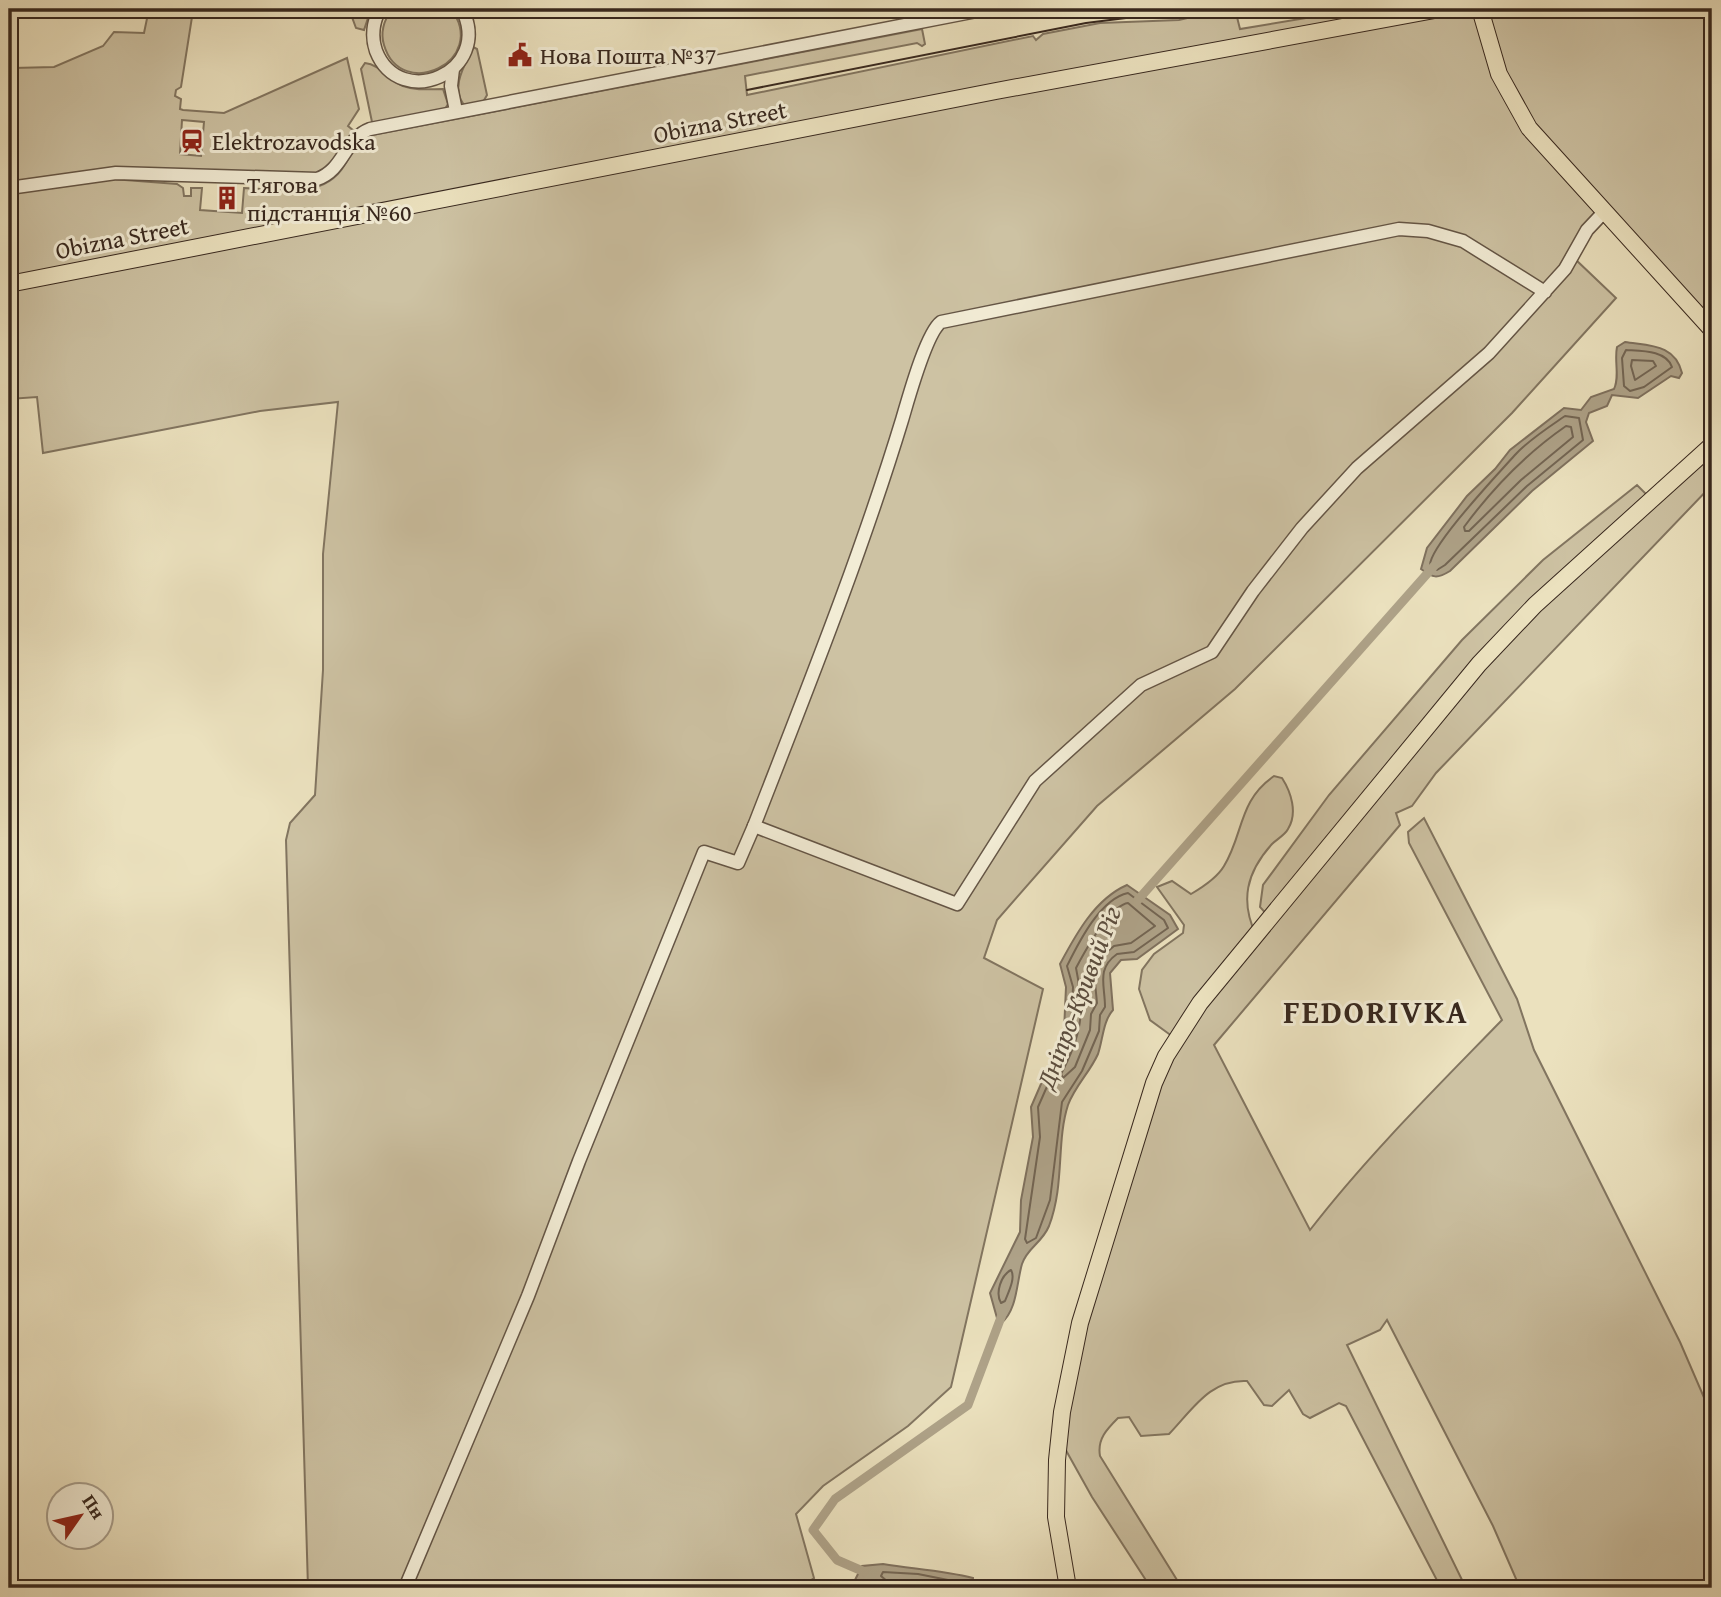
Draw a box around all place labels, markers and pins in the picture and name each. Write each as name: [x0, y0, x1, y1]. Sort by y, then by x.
place label: Нова Пошта №37: [540, 38, 717, 73]
public building icon: Нова Пошта №37: [506, 41, 534, 69]
place label: Elektrozavodska: [212, 124, 376, 159]
station icon: Elektrozavodska: [178, 127, 206, 155]
place label: Тягова підстанція №60: [247, 167, 412, 230]
building icon: Тягова підстанція №60: [213, 184, 241, 212]

